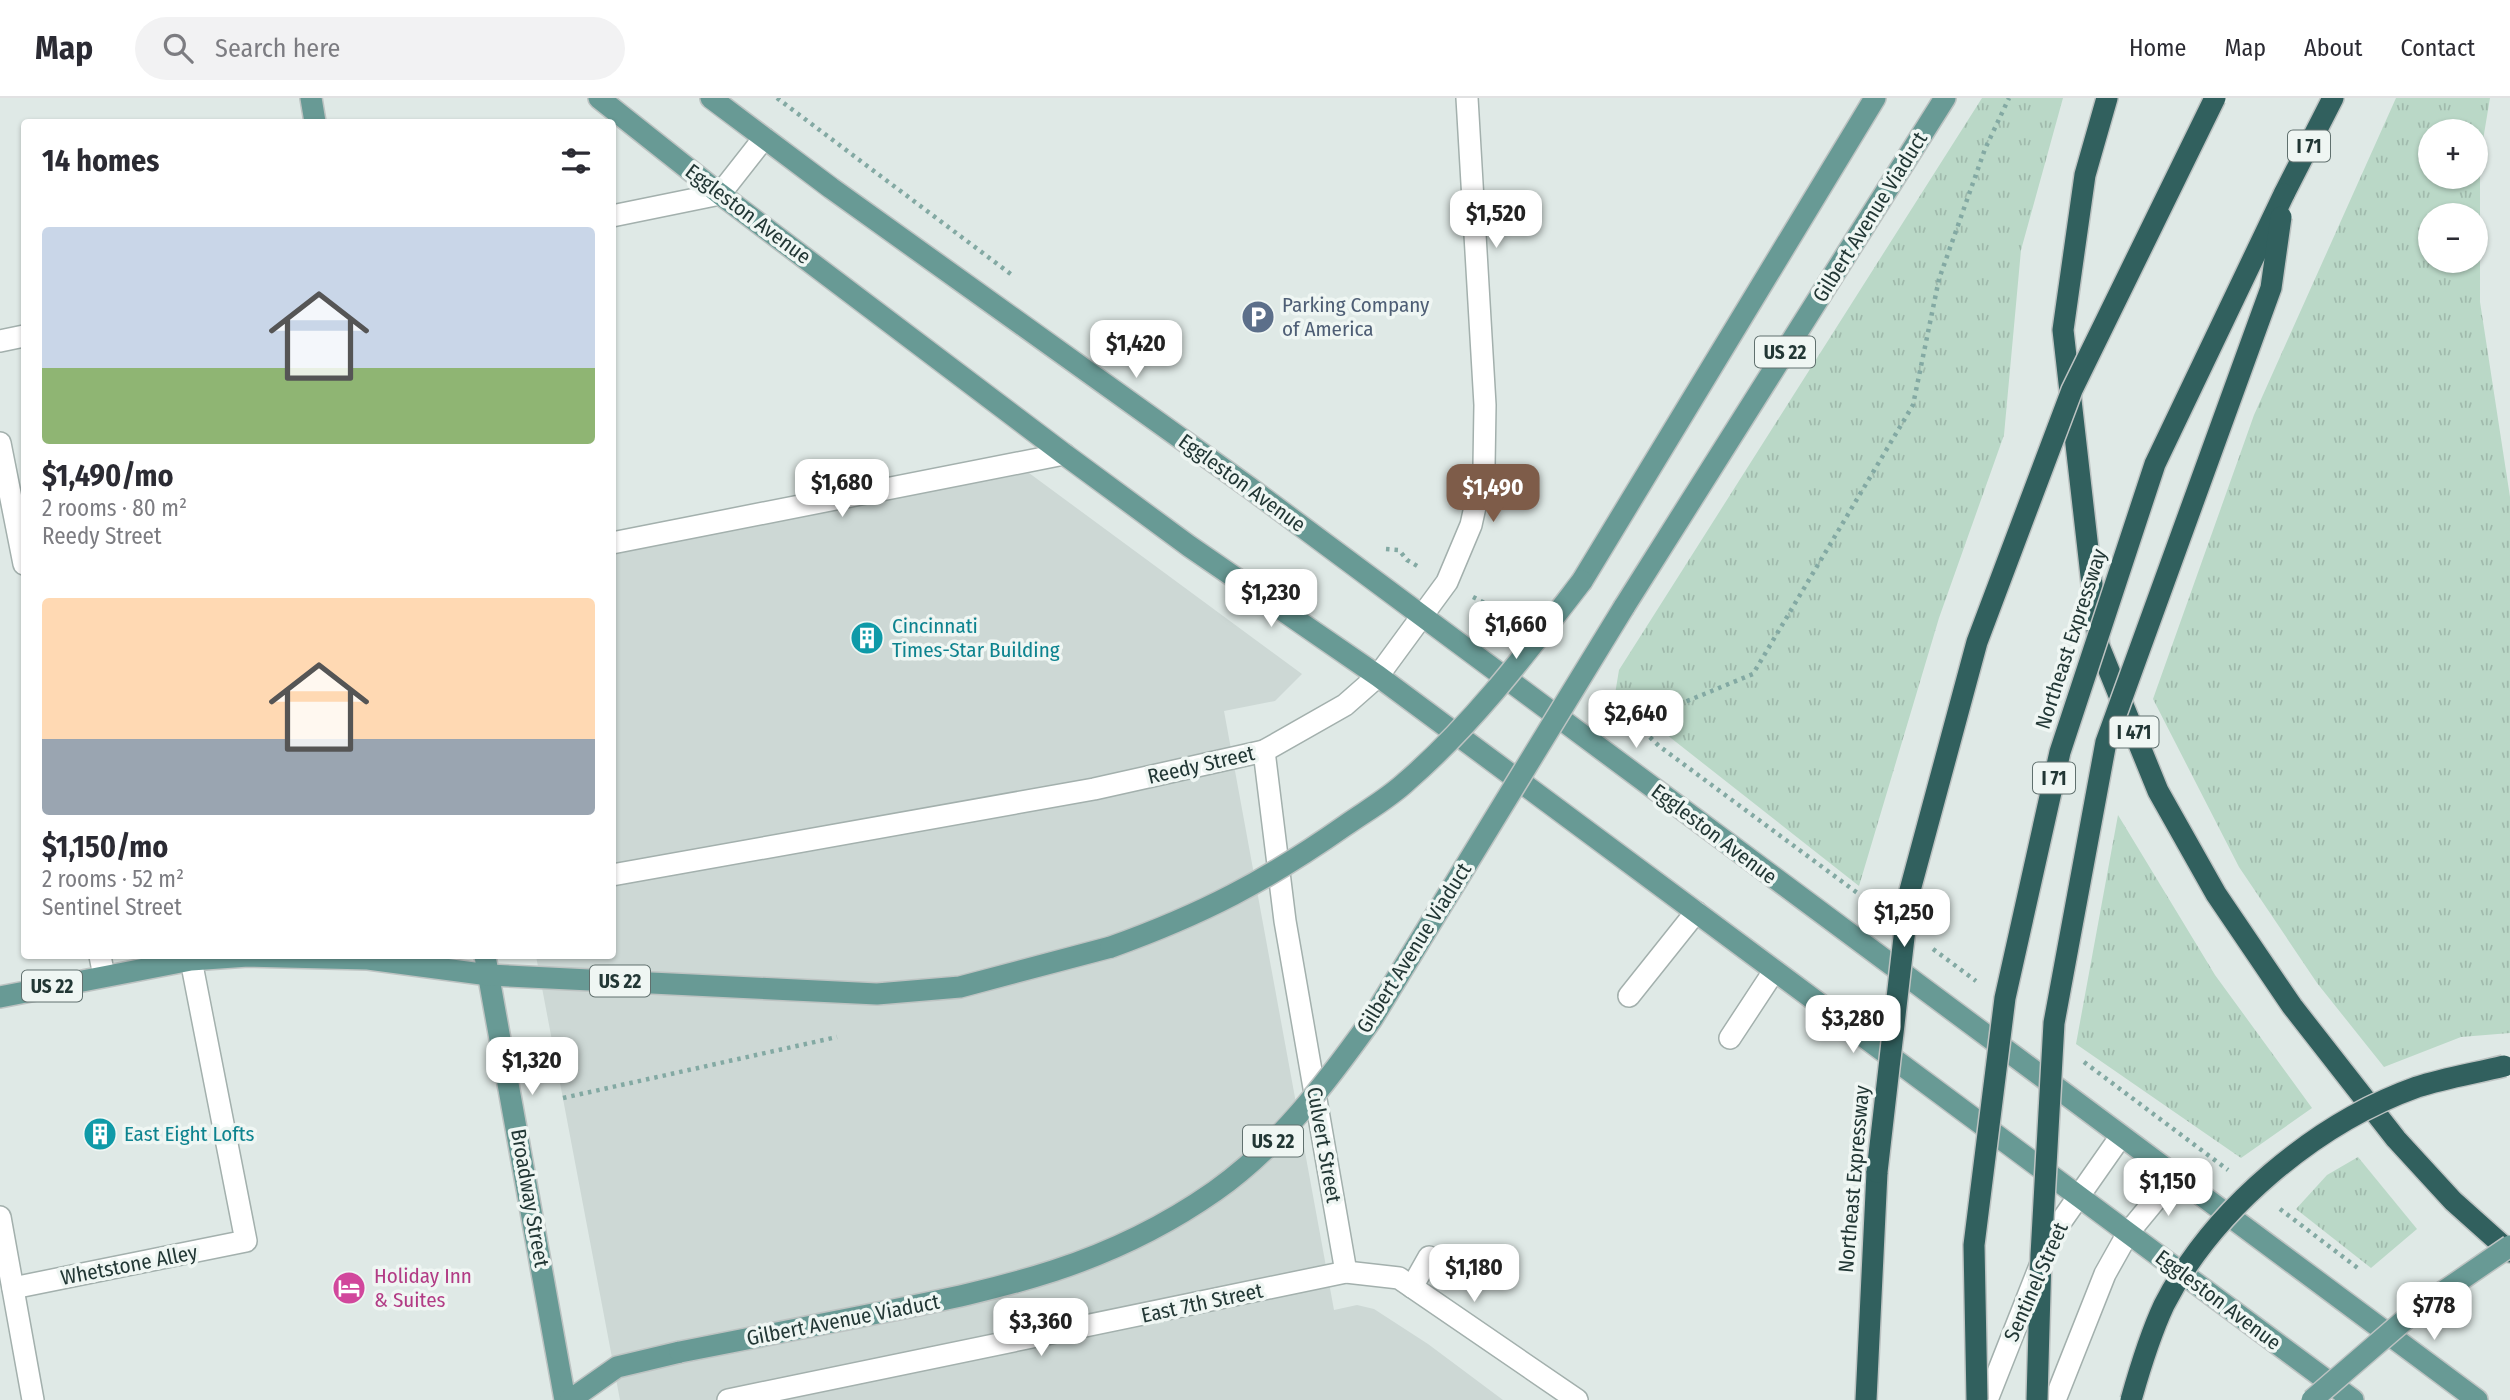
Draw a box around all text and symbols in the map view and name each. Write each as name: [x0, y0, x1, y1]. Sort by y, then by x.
search box: [135, 17, 625, 80]
text: Map: [35, 28, 93, 68]
icon: search: [159, 29, 197, 67]
text: Search here: [215, 33, 340, 64]
text: Home: [2129, 34, 2186, 62]
text: Map: [2224, 34, 2266, 62]
text: About: [2304, 34, 2362, 62]
text: Contact: [2400, 34, 2475, 62]
map controls: [2418, 119, 2488, 273]
button: +: [2418, 119, 2488, 189]
street label: Gilbert Avenue Viaduct: [1807, 127, 1933, 307]
road number: I 71: [2288, 130, 2330, 162]
icon: filters: [557, 142, 595, 180]
text: 14 homes: [42, 143, 159, 179]
street label: Eggleston Avenue: [680, 158, 816, 270]
pin: $1,520: [1439, 190, 1553, 250]
text: $1,520: [1466, 199, 1526, 227]
button: −: [2418, 203, 2488, 273]
icon: home: [256, 273, 382, 399]
place label: Parking Company of America: [1282, 292, 1430, 342]
parking icon: Parking Company of America: [1239, 298, 1277, 336]
pin: $1,420: [1079, 320, 1193, 380]
text: $1,420: [1106, 329, 1166, 357]
road number: US 22: [1755, 336, 1815, 368]
street label: Eggleston Avenue: [1173, 428, 1311, 538]
text: $1,490/mo: [42, 458, 174, 494]
pin: $1,680: [785, 460, 899, 519]
pin: $1,490: [1436, 464, 1550, 524]
text: $1,680: [811, 468, 873, 496]
text: $1,490: [1463, 473, 1523, 501]
text: 2 rooms · 80 m²: [42, 494, 187, 522]
text: Reedy Street: [42, 522, 161, 550]
street label: Northeast Expressway: [2030, 545, 2113, 732]
pin: $1,230: [1214, 570, 1328, 629]
text: $1,230: [1241, 578, 1301, 606]
pin: $1,660: [1459, 602, 1573, 661]
text: $1,660: [1485, 610, 1547, 638]
place label: Cincinnati Times-Star Building: [892, 613, 1060, 663]
building icon: Cincinnati Times-Star Building: [848, 619, 886, 657]
icon: home: [256, 644, 382, 770]
pin: $2,640: [1579, 690, 1693, 750]
text: $2,640: [1604, 699, 1668, 727]
road number: I 471: [2110, 716, 2158, 748]
street label: Reedy Street: [1145, 740, 1257, 790]
road number: I 71: [2033, 762, 2075, 793]
street label: Eggleston Avenue: [1646, 778, 1782, 890]
text: $1,150/mo: [42, 829, 168, 865]
street label: Gilbert Avenue Viaduct: [1351, 858, 1477, 1038]
text: 2 rooms · 52 m²: [42, 865, 184, 893]
pin: $1,250: [1847, 890, 1961, 949]
text: Sentinel Street: [42, 893, 182, 921]
text: $1,250: [1874, 898, 1934, 926]
road number: US 22: [590, 966, 650, 996]
road number: US 22: [22, 971, 82, 1002]
pin: $3,280: [1796, 996, 1910, 1055]
text: $3,280: [1822, 1004, 1884, 1032]
pin: $1,320: [475, 1038, 589, 1097]
text: $1,320: [502, 1046, 562, 1074]
street label: Northeast Expressway: [1833, 1084, 1875, 1274]
street label: Culvert Street: [1301, 1085, 1347, 1205]
building icon: East Eight Lofts: [81, 1115, 119, 1153]
place label: East Eight Lofts: [124, 1121, 255, 1147]
road number: US 22: [1243, 1126, 1303, 1156]
street label: Broadway Street: [505, 1127, 555, 1269]
pin: $1,150: [2111, 1158, 2225, 1218]
text: $1,150: [2140, 1167, 2196, 1195]
street label: Sentinel Street: [1998, 1218, 2074, 1346]
street label: Whetstone Alley: [58, 1239, 200, 1291]
pin: $1,180: [1417, 1244, 1531, 1304]
street label: Eggleston Avenue: [2150, 1244, 2286, 1356]
text: $1,180: [1445, 1253, 1503, 1281]
place label: Holiday Inn & Suites: [374, 1263, 472, 1313]
hotel icon: Holiday Inn & Suites: [330, 1269, 368, 1307]
street label: East 7th Street: [1139, 1277, 1265, 1329]
pin: $778: [2393, 1282, 2475, 1342]
street label: Gilbert Avenue Viaduct: [744, 1289, 942, 1351]
text: $778: [2413, 1291, 2455, 1319]
pin: $3,360: [984, 1298, 1098, 1358]
text: $3,360: [1009, 1307, 1073, 1335]

